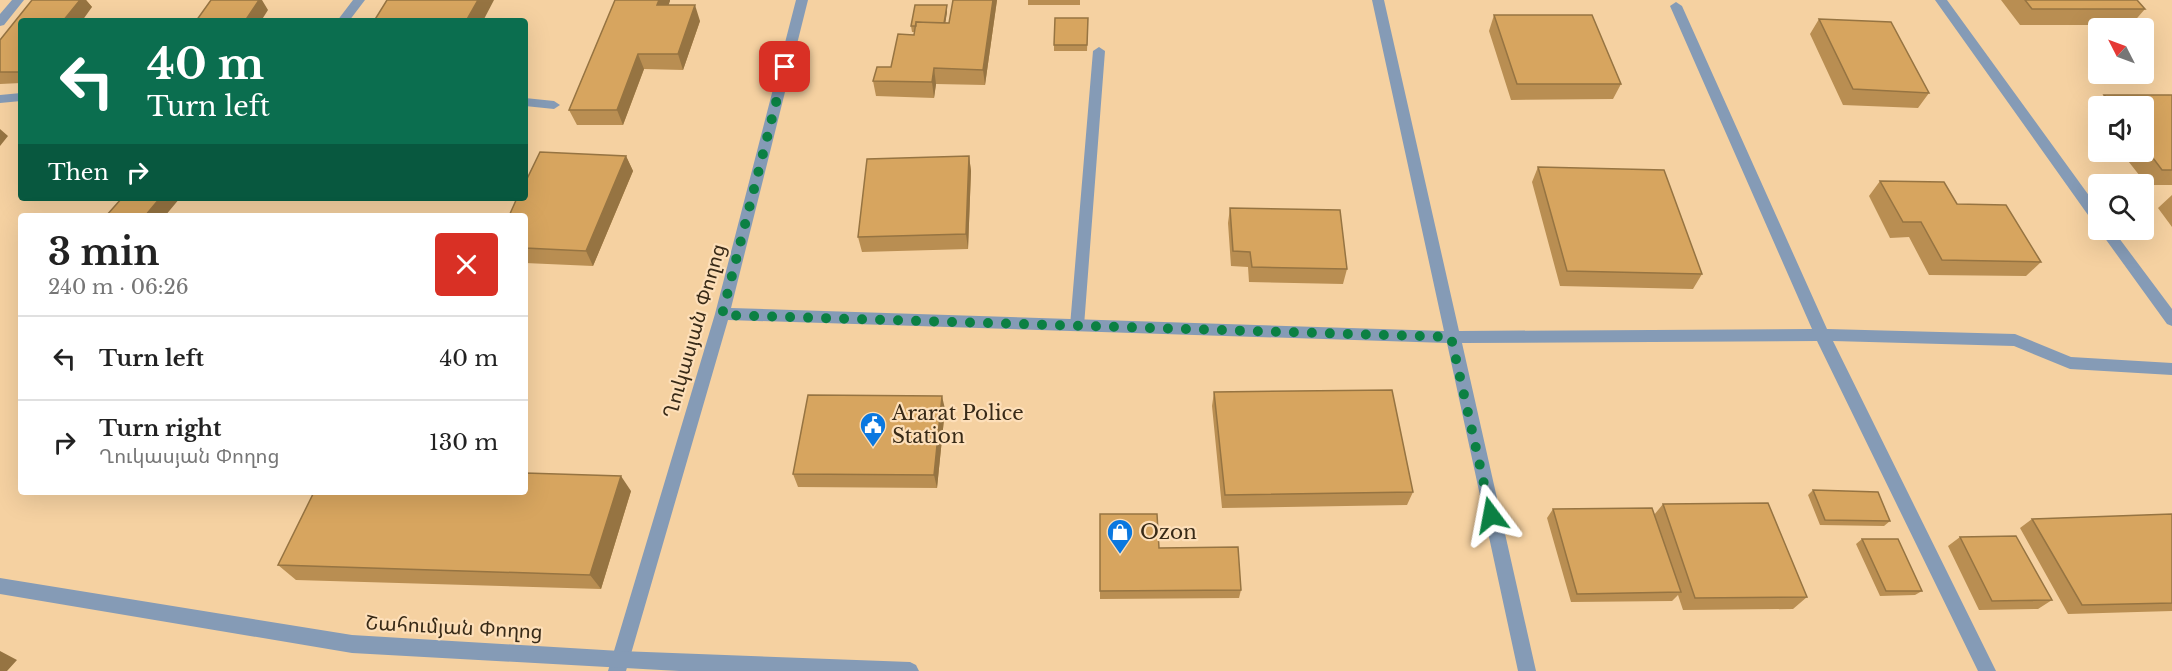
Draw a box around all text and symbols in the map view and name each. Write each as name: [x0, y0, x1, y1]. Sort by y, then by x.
north arrow: [2088, 18, 2154, 84]
map controls: [2088, 18, 2154, 240]
text: 40 m: [147, 38, 264, 90]
pin: [759, 41, 810, 92]
icon: left: [48, 42, 126, 120]
icon: arrive: [768, 50, 801, 83]
text: Turn left: [147, 90, 270, 123]
button: sound: [2088, 96, 2154, 162]
icon: right: [121, 156, 154, 189]
text: Then: [48, 159, 109, 186]
button: search: [2088, 174, 2154, 240]
text: 3 min: [48, 230, 160, 275]
button: close: [435, 233, 498, 296]
street label: Ղուկասյան Փողոց: [658, 241, 730, 421]
text: 240 m · 06:26: [48, 275, 189, 299]
icon: left: [48, 342, 81, 375]
text: Turn left: [99, 345, 204, 372]
text: 40 m: [440, 345, 498, 372]
place label: Ararat Police Station: [891, 401, 1024, 448]
public building icon: Ararat Police Station: [858, 410, 888, 448]
text: Turn right: [99, 415, 221, 442]
icon: right: [48, 426, 81, 459]
text: 130 m: [429, 429, 498, 456]
text: Ղուկասյան Փողոց: [99, 444, 279, 468]
position arrow: [1459, 483, 1523, 547]
shop icon: Ozon: [1105, 517, 1135, 555]
place label: Ozon: [1140, 520, 1197, 544]
street label: Շահումյան Փողոց: [365, 610, 543, 644]

